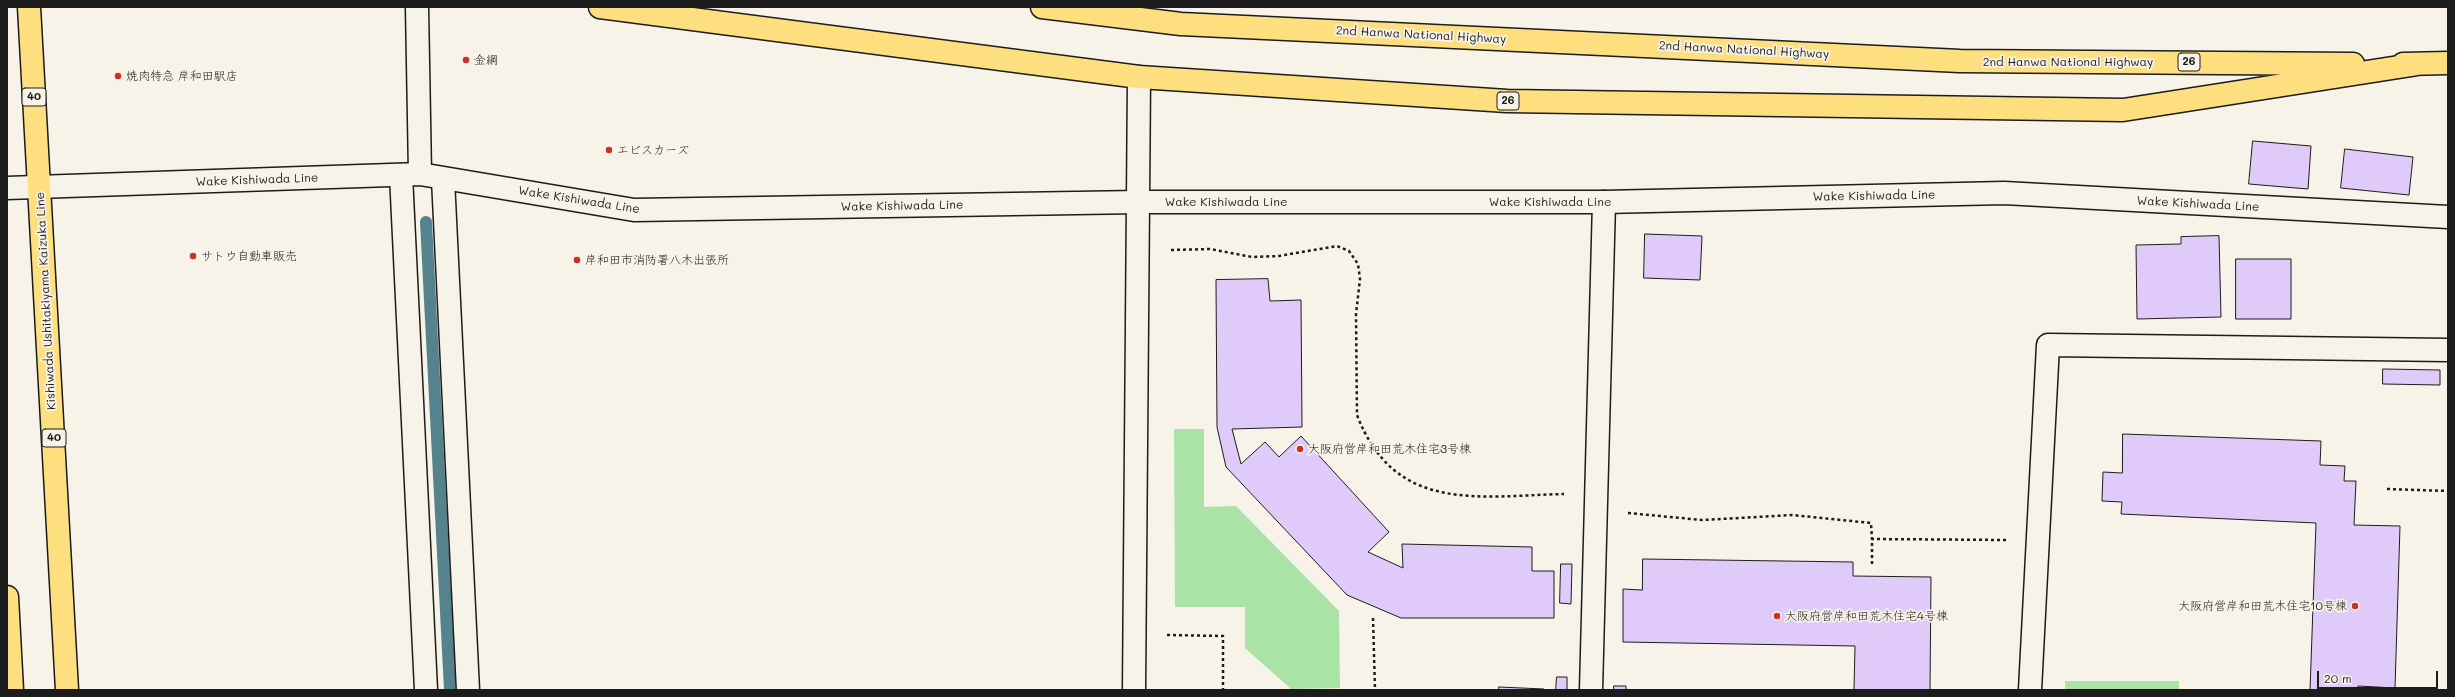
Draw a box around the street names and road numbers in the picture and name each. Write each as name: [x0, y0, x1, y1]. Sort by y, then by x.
street label: 2nd Hanwa National Highway: [1336, 23, 1506, 47]
street label: 2nd Hanwa National Highway: [1659, 38, 1829, 62]
road number: 26: [2178, 53, 2200, 71]
street label: 2nd Hanwa National Highway: [1983, 55, 2153, 69]
road number: 40: [22, 88, 46, 106]
road number: 26: [1497, 92, 1519, 110]
street label: Wake Kishiwada Line: [195, 171, 319, 189]
street label: Wake Kishiwada Line: [517, 183, 641, 217]
street label: Wake Kishiwada Line: [1813, 188, 1935, 204]
street label: Kishiwada Ushitakiyama Kaizuka Line: [33, 192, 59, 410]
street label: Wake Kishiwada Line: [2136, 194, 2260, 214]
street label: Wake Kishiwada Line: [1165, 195, 1287, 209]
street label: Wake Kishiwada Line: [1489, 195, 1611, 209]
street label: Wake Kishiwada Line: [841, 198, 963, 214]
road number: 40: [42, 429, 66, 447]

